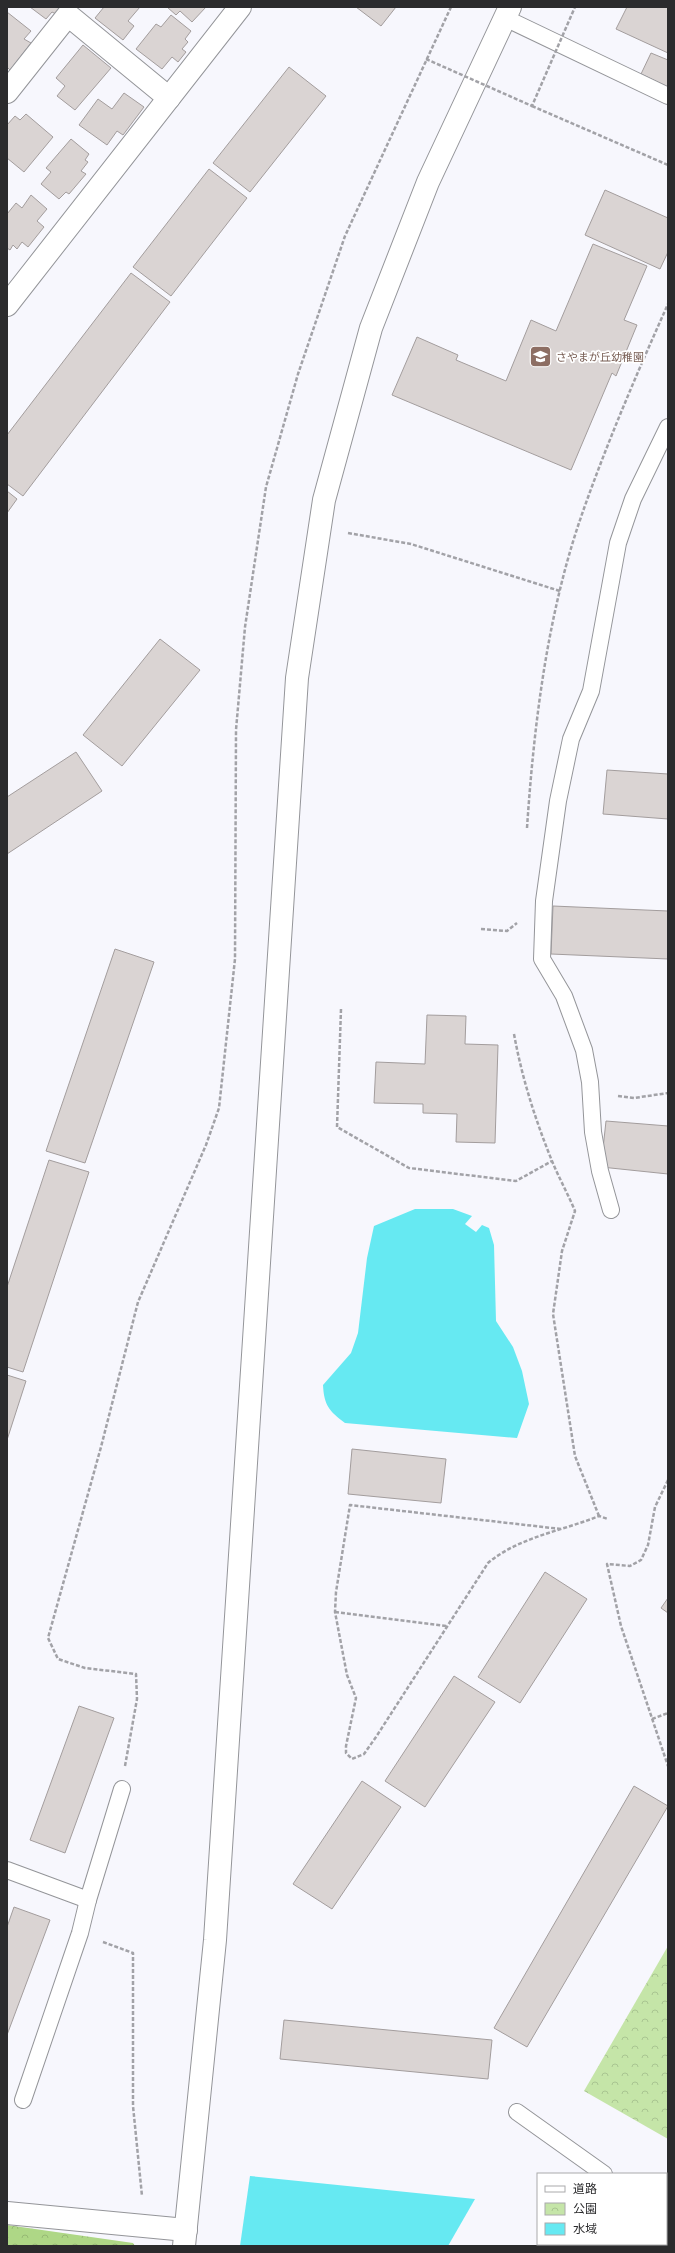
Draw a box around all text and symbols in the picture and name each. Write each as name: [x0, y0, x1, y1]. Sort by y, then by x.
school or university icon: さやまが丘幼稚園: [527, 344, 553, 370]
place label: さやまが丘幼稚園: [556, 350, 644, 364]
legend: [537, 2173, 667, 2245]
text: 道路: [573, 2181, 597, 2196]
text: 公園: [573, 2201, 597, 2216]
text: 水域: [573, 2221, 597, 2236]

